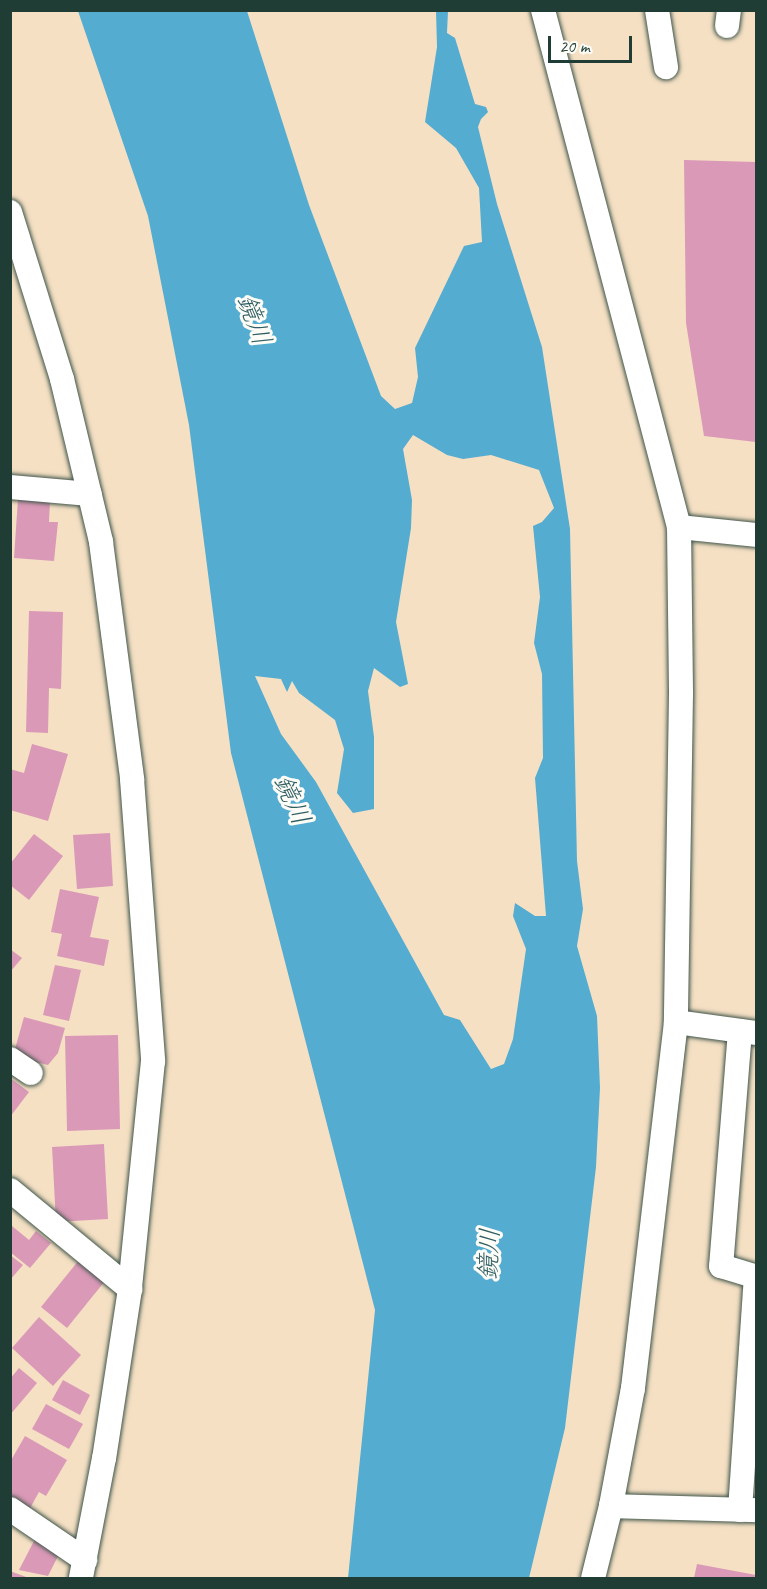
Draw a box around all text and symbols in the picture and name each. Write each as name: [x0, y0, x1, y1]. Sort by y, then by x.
scale bar: [551, 24, 635, 62]
text: 20 m: [559, 35, 590, 57]
water label: 鏡川: [230, 290, 278, 350]
water label: 鏡川: [267, 770, 317, 830]
water label: 鏡川: [472, 1227, 506, 1281]

